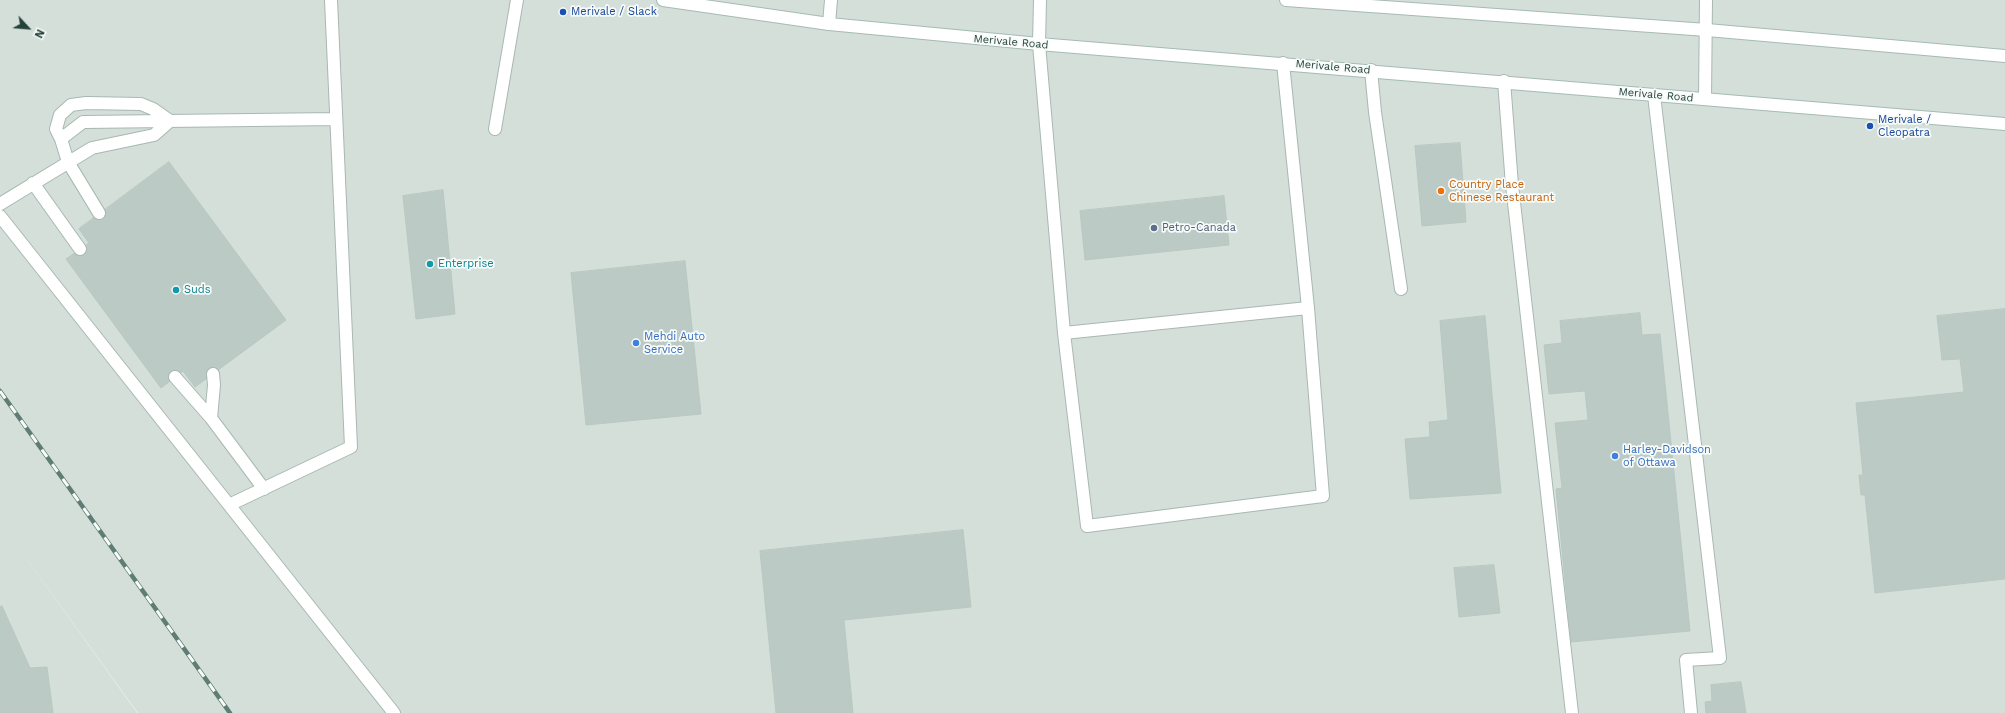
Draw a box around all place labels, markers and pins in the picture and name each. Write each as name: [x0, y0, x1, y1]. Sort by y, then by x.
place label: Merivale / Slack: [571, 5, 657, 19]
marker: Merivale / Slack: [558, 7, 568, 17]
place label: Merivale / Cleopatra: [1878, 113, 1931, 139]
marker: Merivale / Cleopatra: [1865, 121, 1875, 131]
place label: Country Place Chinese Restaurant: [1449, 178, 1554, 204]
marker: Country Place Chinese Restaurant: [1436, 186, 1446, 196]
place label: Petro-Canada: [1162, 221, 1236, 235]
marker: Petro-Canada: [1149, 223, 1159, 233]
place label: Enterprise: [438, 257, 494, 271]
marker: Enterprise: [425, 259, 435, 269]
place label: Suds: [184, 283, 210, 297]
marker: Suds: [171, 285, 181, 295]
place label: Mehdi Auto Service: [644, 330, 705, 356]
marker: Mehdi Auto Service: [631, 338, 641, 348]
place label: Harley-Davidson of Ottawa: [1623, 443, 1711, 469]
marker: Harley-Davidson of Ottawa: [1610, 451, 1620, 461]

